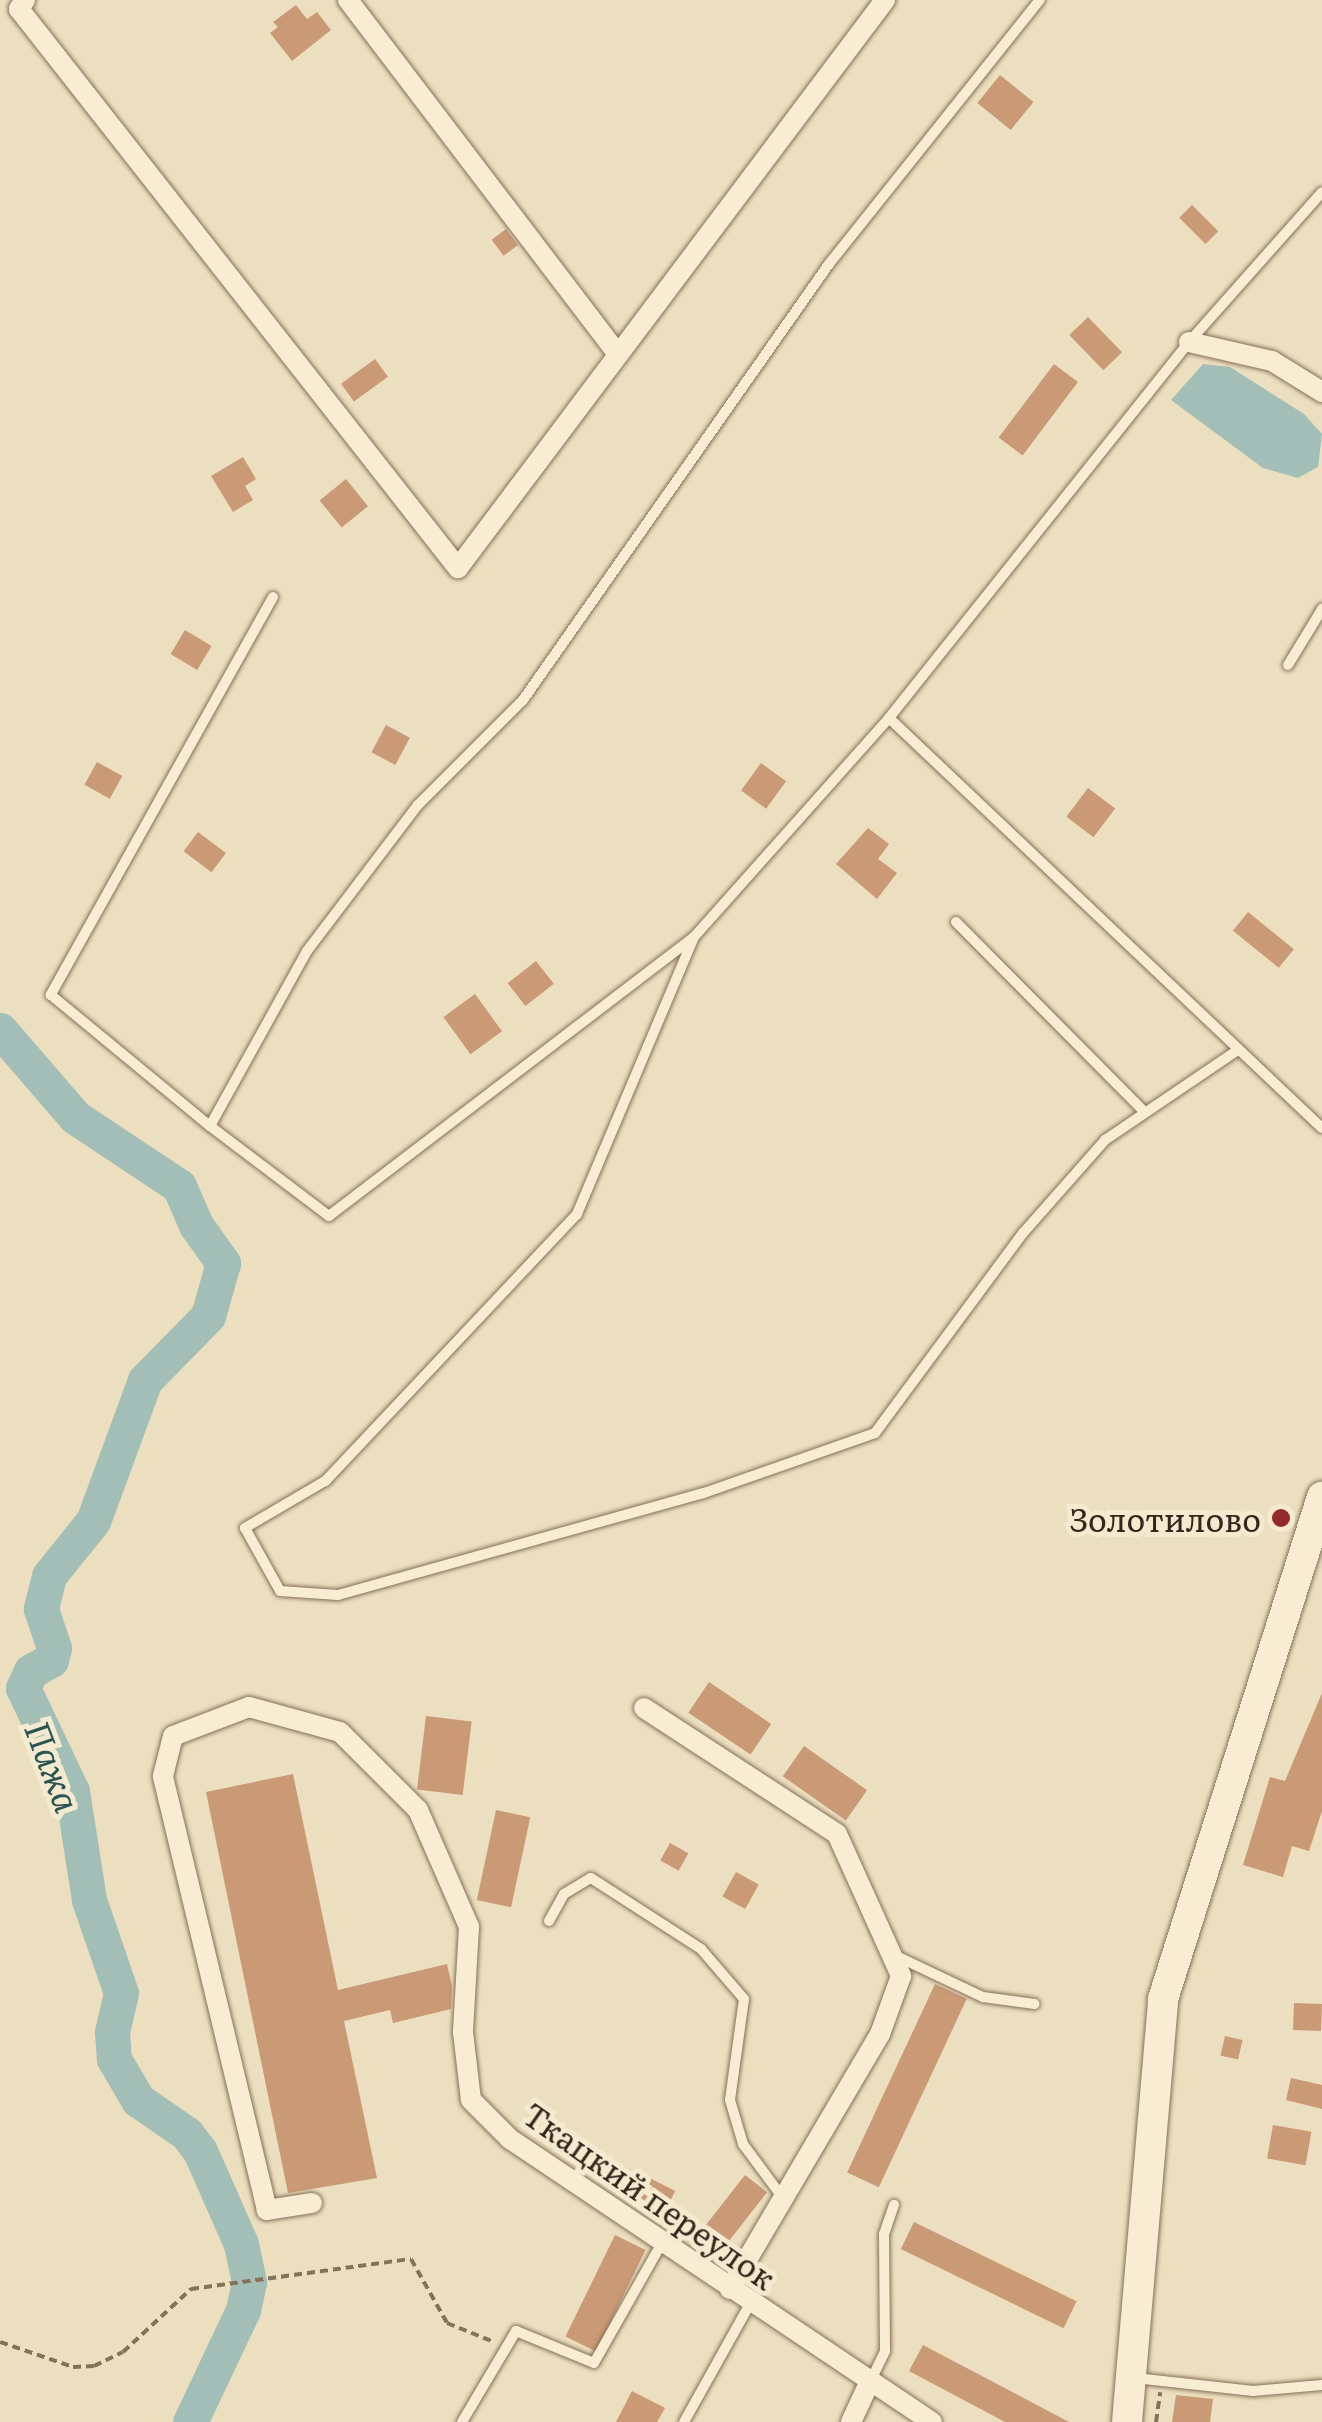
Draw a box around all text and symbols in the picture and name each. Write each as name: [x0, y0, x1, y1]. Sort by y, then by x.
place label: Золотилово: [1069, 1499, 1261, 1537]
marker: Золотилово: [1270, 1507, 1292, 1529]
water label: Пажа: [18, 1715, 90, 1817]
street label: Ткацкий переулок: [517, 2094, 783, 2296]

